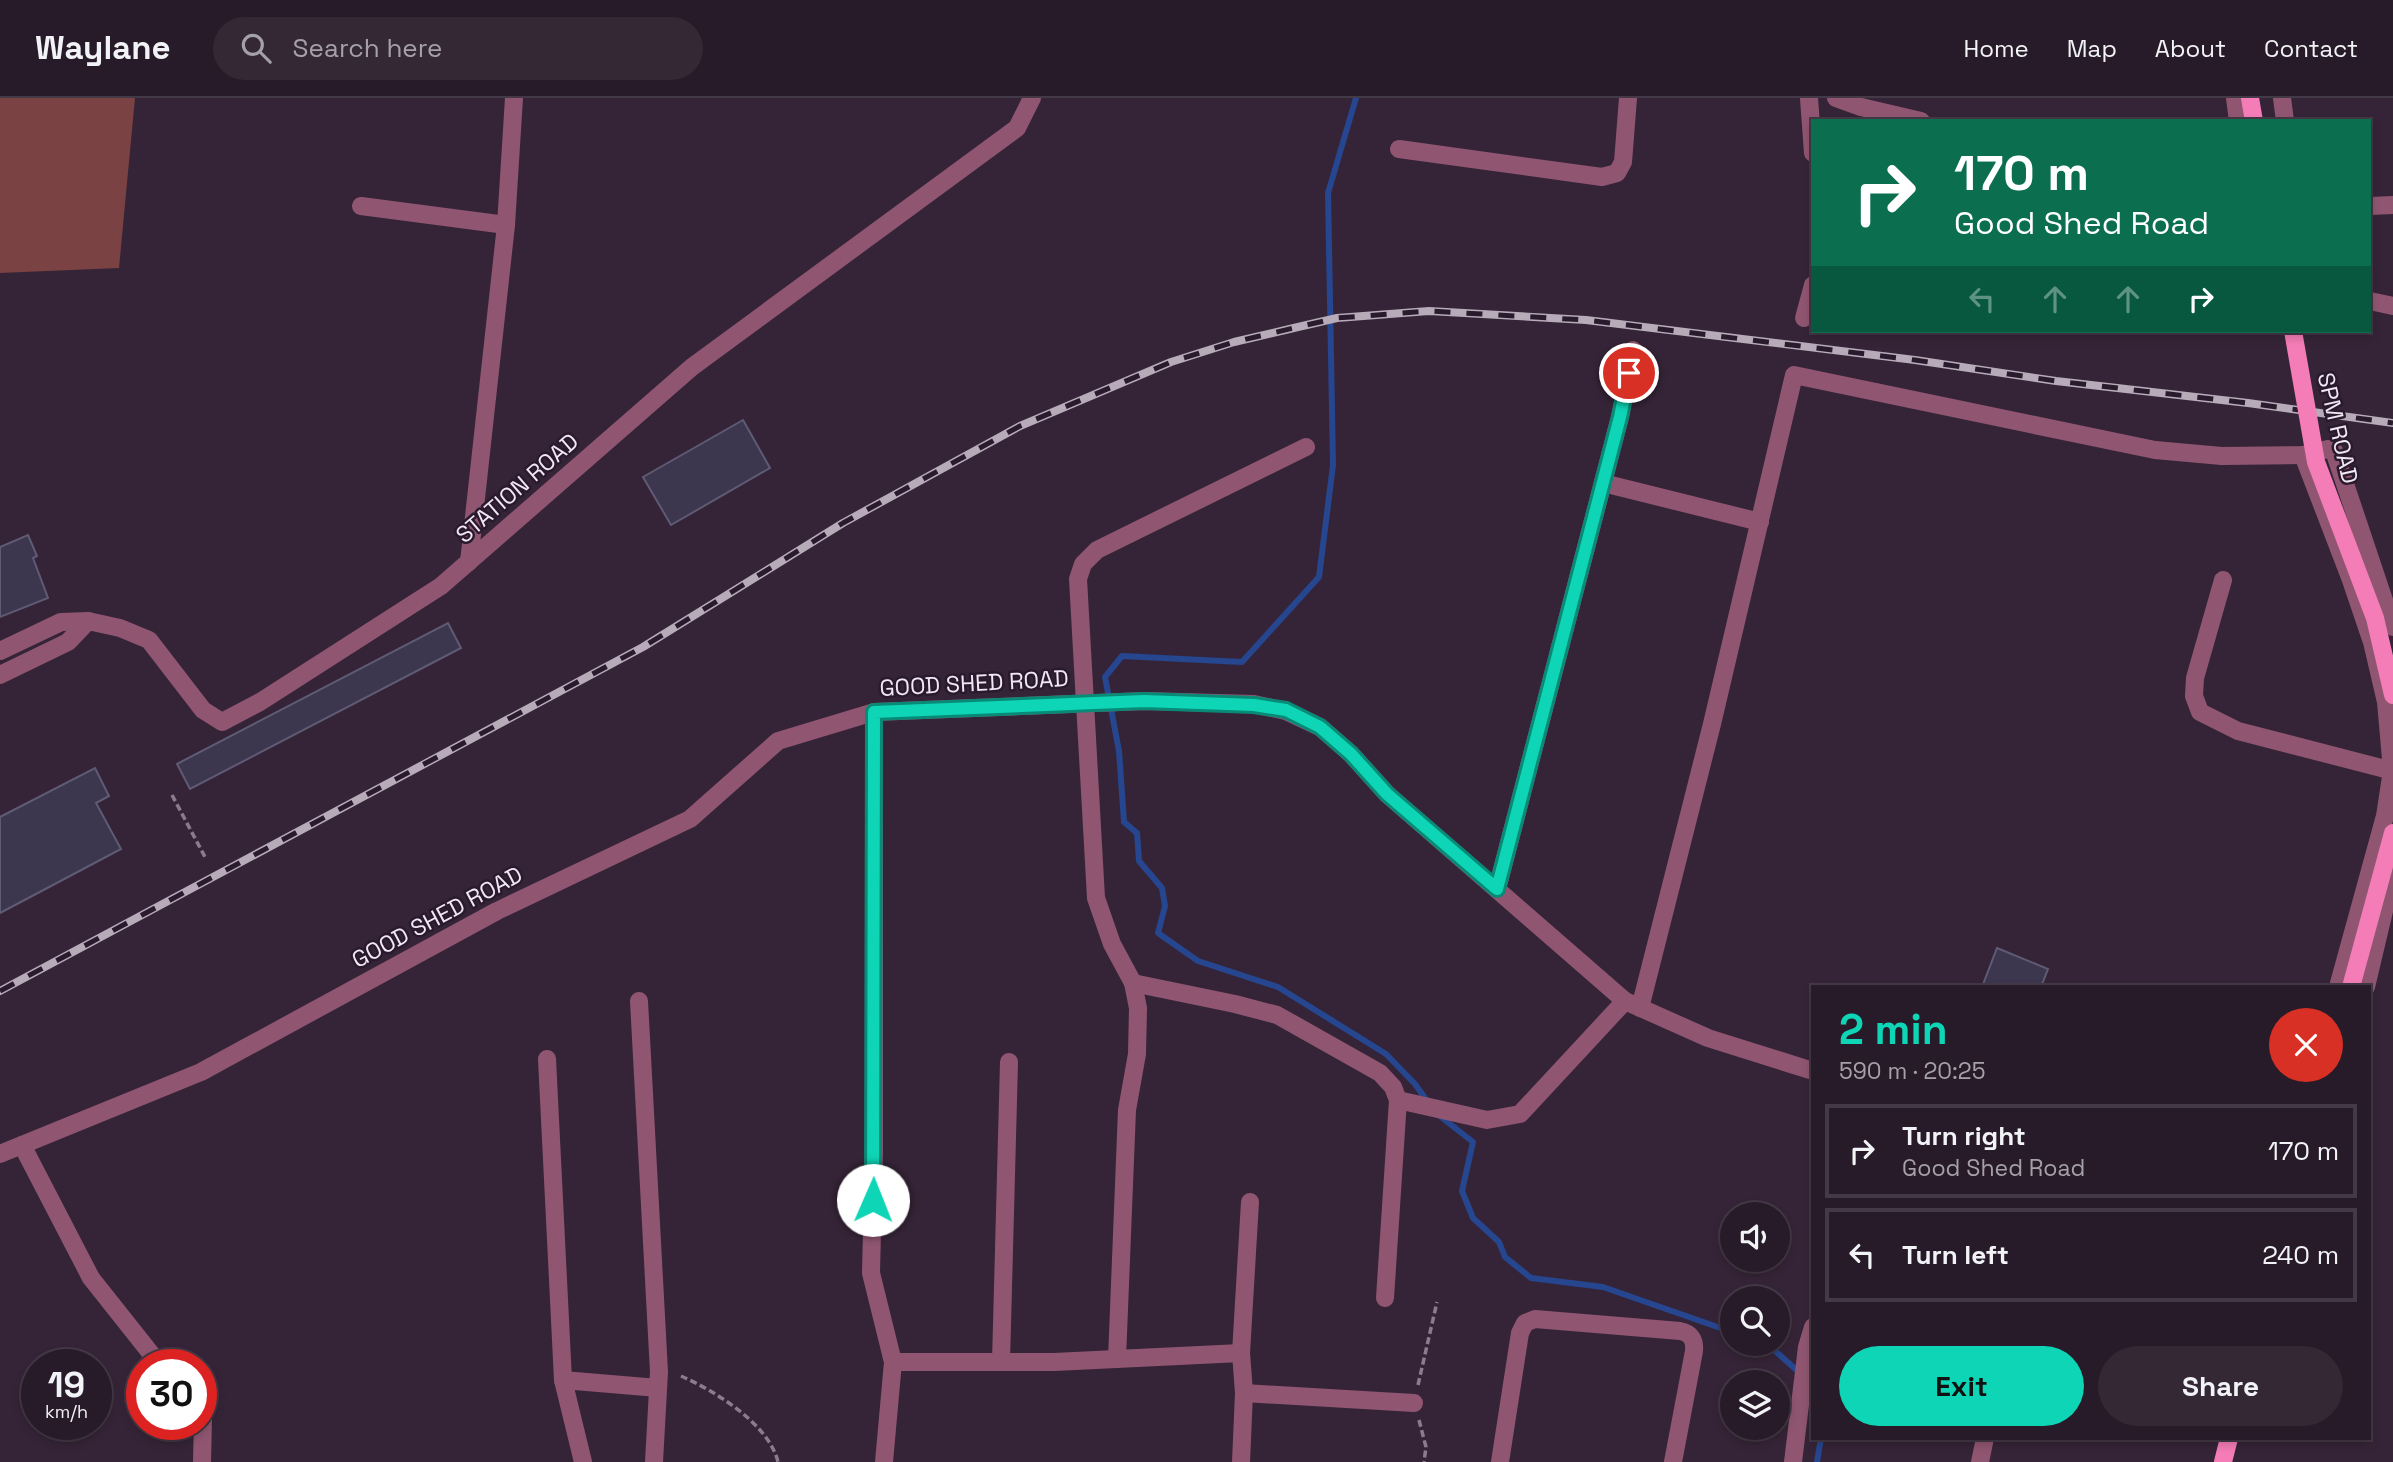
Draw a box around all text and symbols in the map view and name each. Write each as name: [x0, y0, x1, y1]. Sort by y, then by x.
search box: [213, 17, 703, 80]
text: Waylane: [35, 27, 171, 69]
icon: search: [237, 29, 275, 67]
text: Search here: [293, 31, 442, 65]
text: Home: [1963, 33, 2029, 64]
text: Map: [2067, 33, 2117, 64]
text: About: [2155, 33, 2226, 64]
text: Contact: [2264, 33, 2358, 64]
text: 170 m: [1954, 142, 2089, 204]
icon: right: [1839, 147, 1930, 238]
text: Good Shed Road: [1954, 203, 2209, 243]
icon: left: [1963, 280, 2001, 318]
icon: ahead: [2036, 280, 2074, 318]
icon: ahead: [2109, 280, 2147, 318]
icon: right: [2182, 280, 2220, 318]
pin: [1599, 343, 1659, 403]
icon: arrive: [1610, 354, 1648, 392]
street label: SPM ROAD: [2311, 369, 2365, 487]
street label: STATION ROAD: [449, 426, 585, 550]
street label: GOOD SHED ROAD: [879, 663, 1069, 703]
street label: GOOD SHED ROAD: [346, 859, 528, 975]
text: 2 min: [1839, 1003, 1948, 1056]
button: close: [2269, 1008, 2343, 1082]
text: 590 m · 20:25: [1839, 1056, 1986, 1086]
text: Turn right: [1902, 1119, 2026, 1153]
icon: right: [1843, 1132, 1881, 1170]
text: 170 m: [2268, 1134, 2339, 1168]
text: Good Shed Road: [1902, 1153, 2085, 1183]
position arrow: [836, 1163, 910, 1237]
map controls: [1720, 1202, 1790, 1440]
button: sound: [1720, 1202, 1790, 1272]
icon: left: [1843, 1236, 1881, 1274]
text: Turn left: [1902, 1238, 2009, 1272]
text: 240 m: [2262, 1238, 2339, 1272]
button: search: [1720, 1286, 1790, 1356]
button: Exit: [1839, 1346, 2084, 1426]
button: Share: [2098, 1346, 2343, 1426]
speed limit sign: 30: [126, 1349, 217, 1440]
text: 19: [48, 1363, 85, 1407]
button: layers: [1720, 1370, 1790, 1440]
text: km/h: [45, 1400, 88, 1423]

